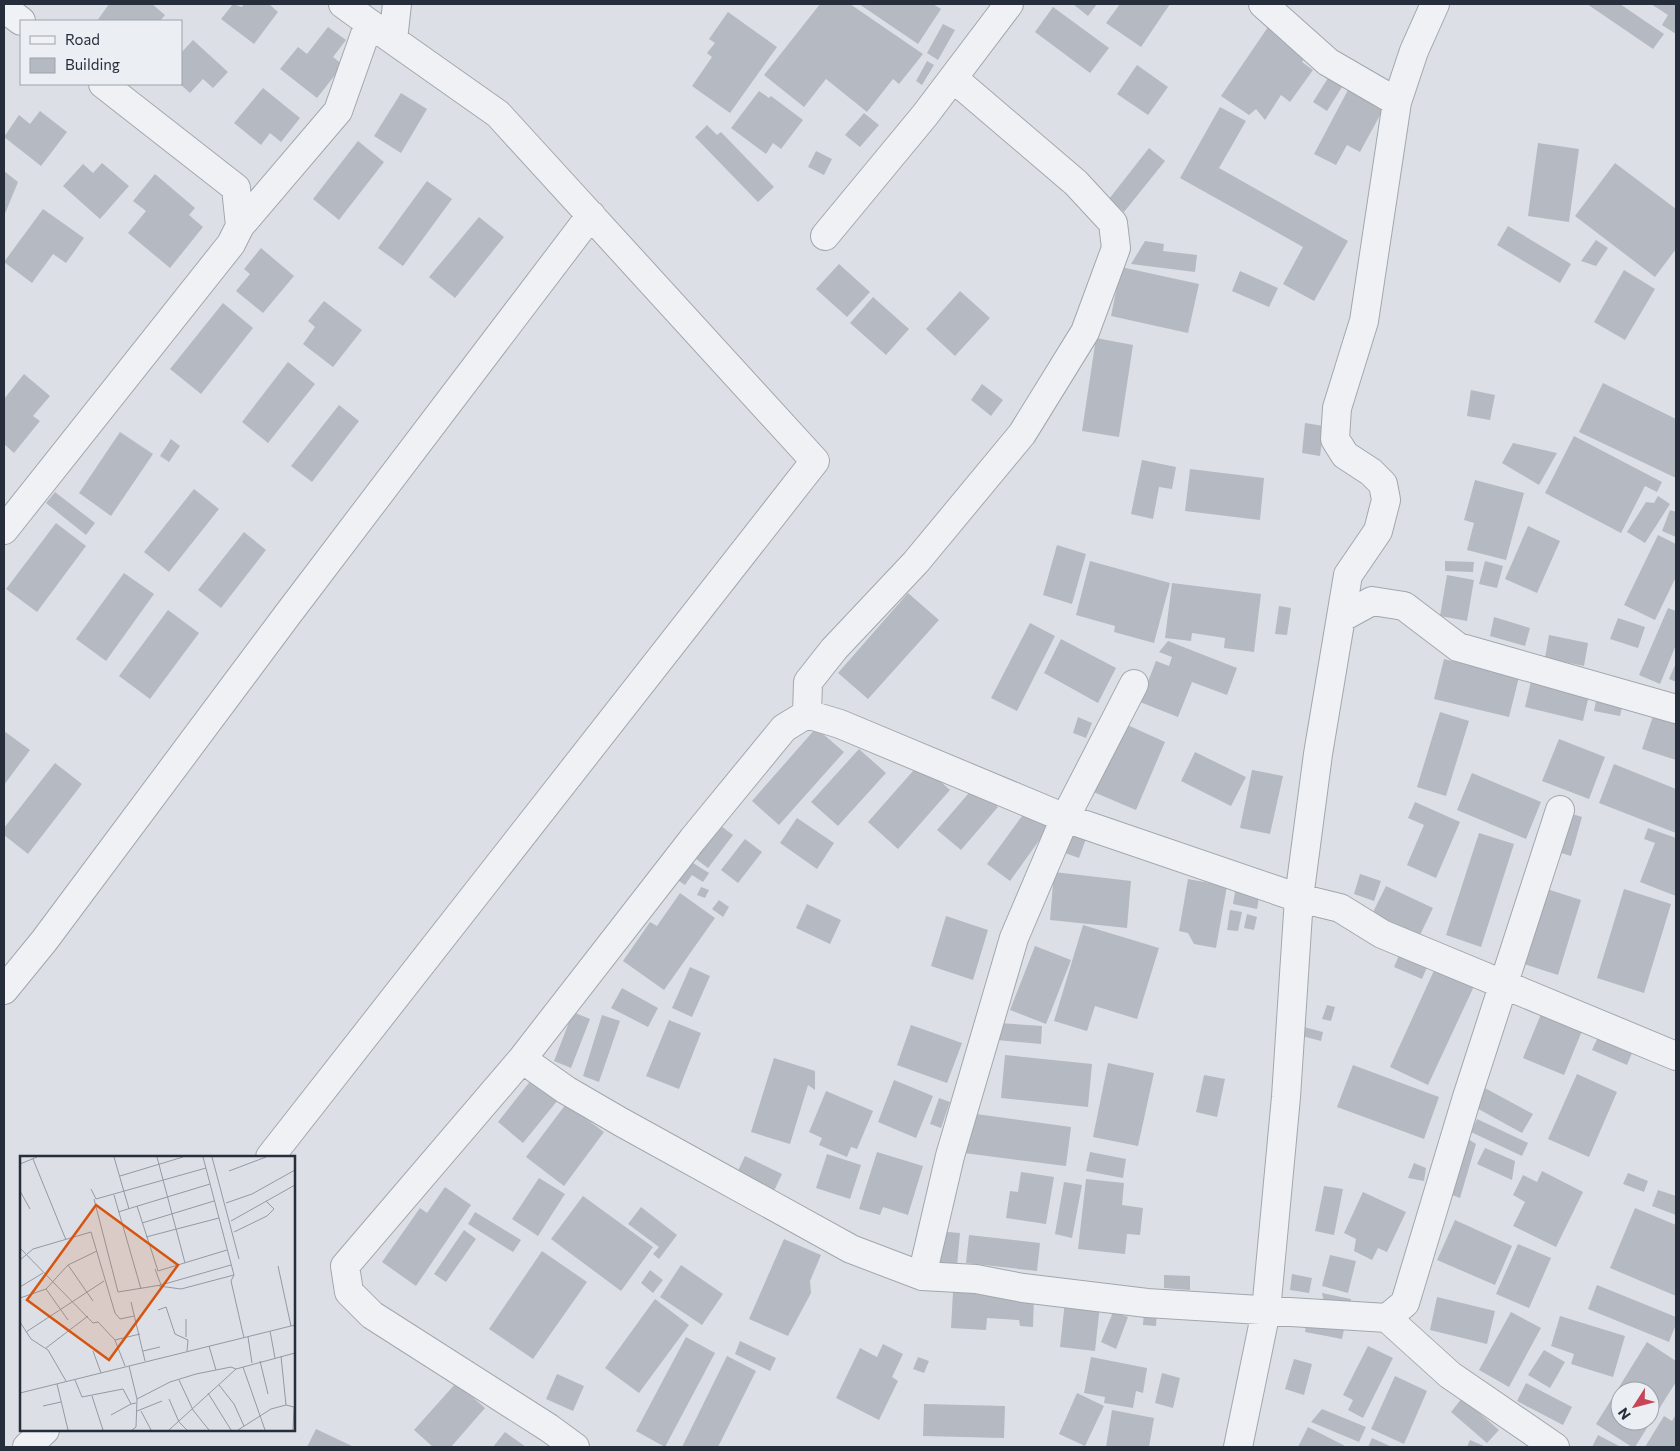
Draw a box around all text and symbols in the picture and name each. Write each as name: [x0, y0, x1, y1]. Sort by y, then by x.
legend: [20, 20, 182, 85]
text: Road: [65, 30, 100, 48]
text: Building: [65, 55, 120, 73]
inset map: [20, 1156, 295, 1431]
north arrow: [1610, 1381, 1660, 1431]
text: N: [1614, 1405, 1634, 1423]

